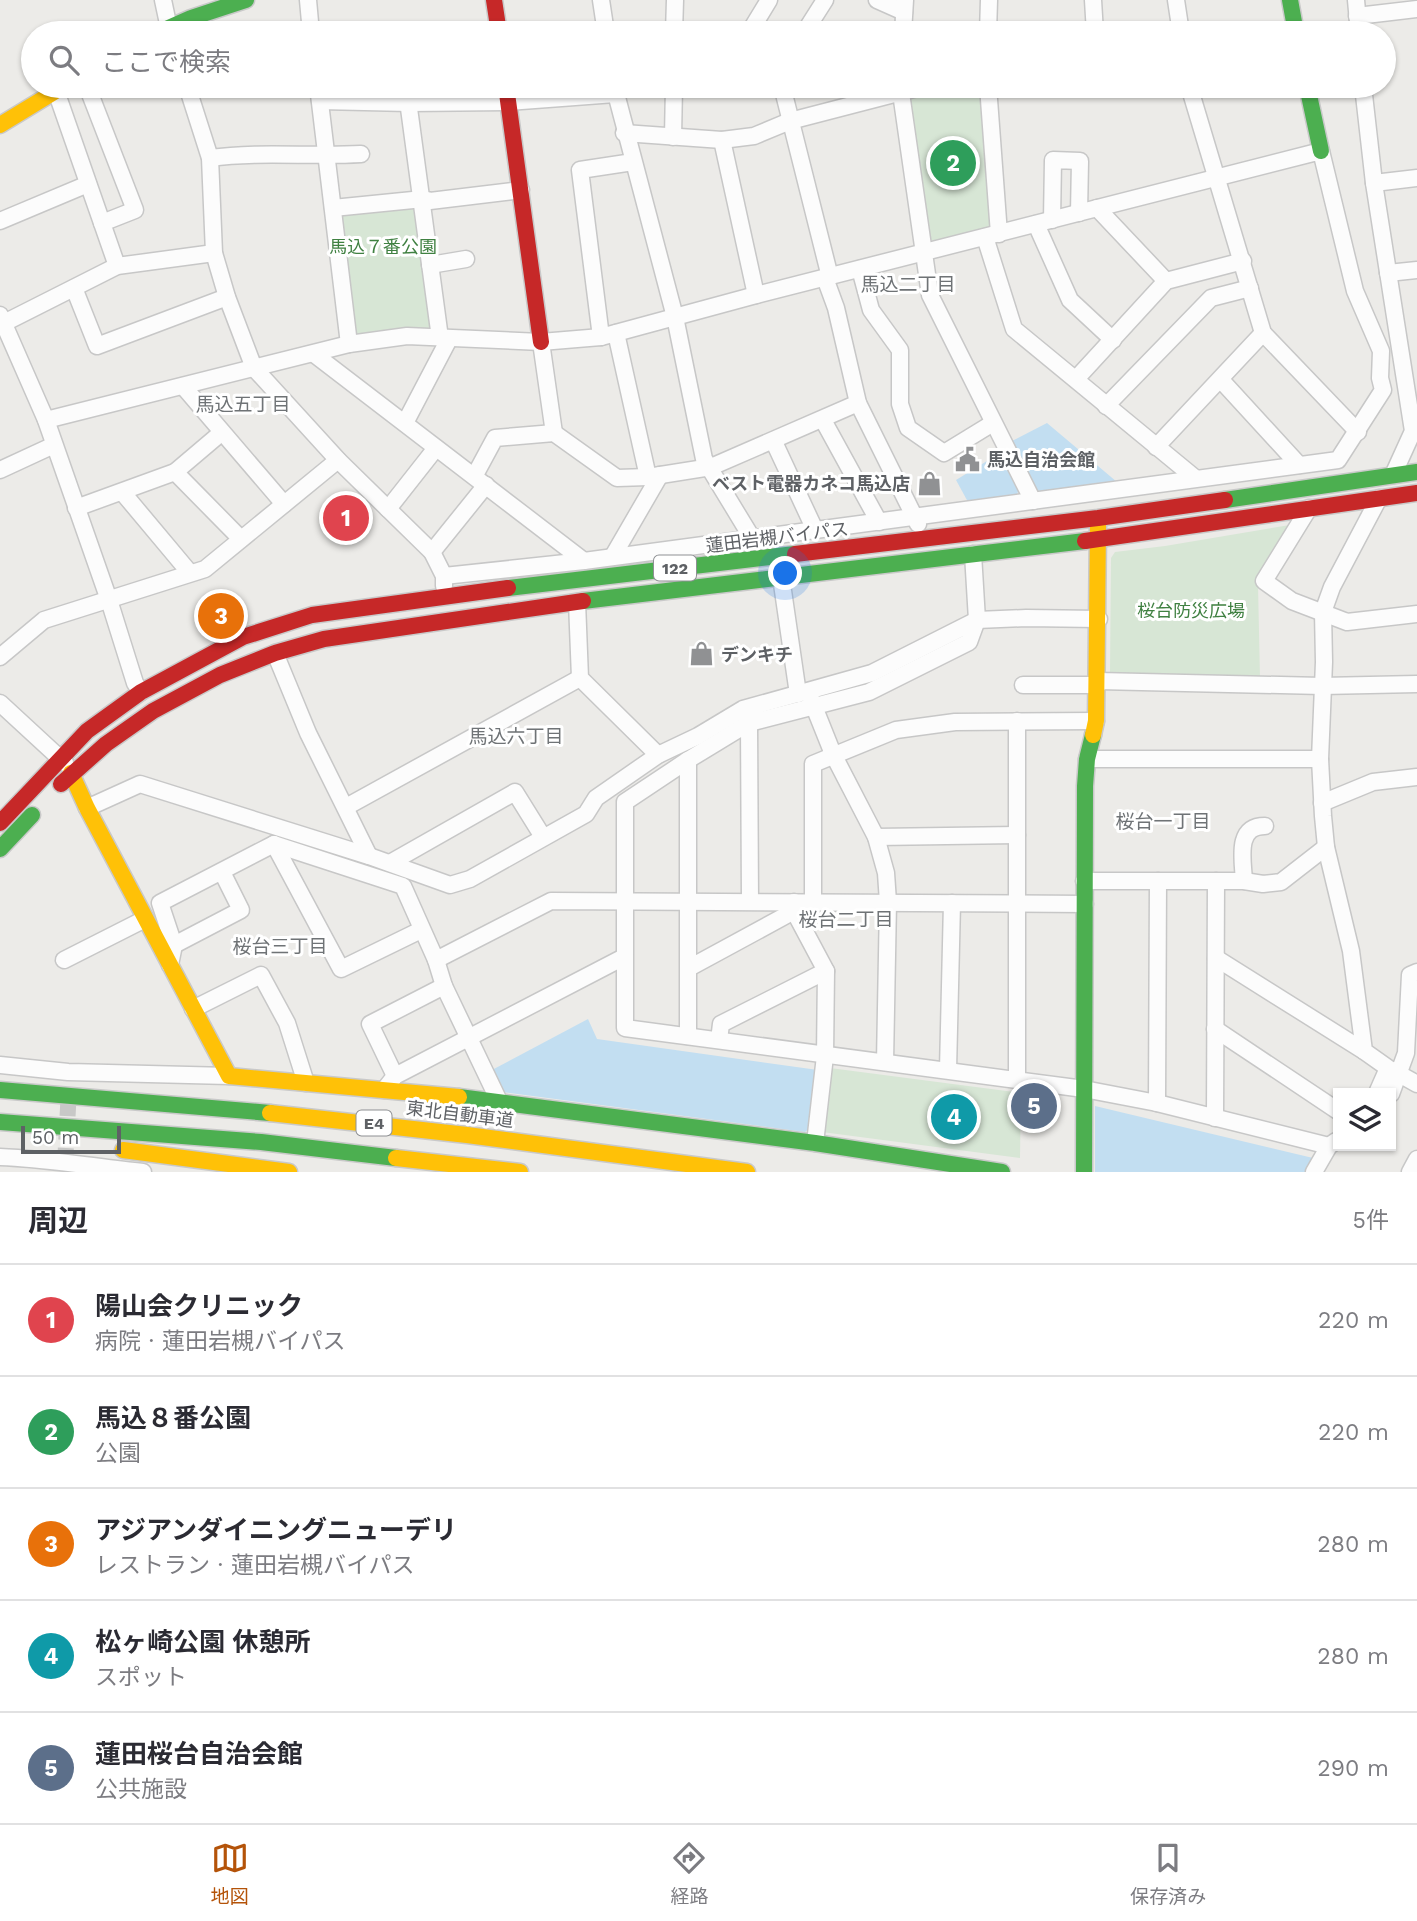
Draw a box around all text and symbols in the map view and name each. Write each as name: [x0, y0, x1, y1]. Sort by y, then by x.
search box: [21, 21, 1396, 98]
icon: search: [45, 41, 83, 79]
text: ここで検索: [101, 47, 231, 77]
pin: 2: [930, 137, 976, 189]
park label: 馬込７番公園: [329, 236, 437, 257]
district label: 馬込二丁目: [860, 273, 956, 296]
district label: 馬込五丁目: [195, 393, 291, 416]
public building icon: 馬込自治会館: [953, 445, 981, 473]
place label: 馬込自治会館: [987, 449, 1095, 470]
shop icon: ベスト電器カネコ馬込店: [916, 469, 944, 497]
place label: ベスト電器カネコ馬込店: [712, 473, 910, 494]
pin: 1: [323, 492, 369, 544]
street label: 蓮田岩槻バイパス: [704, 518, 850, 556]
road number: 122: [654, 555, 696, 580]
your location: [768, 556, 802, 590]
pin: 3: [198, 590, 244, 642]
park label: 桜台防災広場: [1137, 600, 1245, 621]
shop icon: デンキチ: [687, 640, 715, 668]
place label: デンキチ: [721, 644, 793, 665]
district label: 馬込六丁目: [468, 725, 564, 748]
district label: 桜台一丁目: [1115, 810, 1211, 833]
district label: 桜台二丁目: [798, 908, 894, 931]
district label: 桜台三丁目: [232, 935, 328, 958]
pin: 5: [1011, 1080, 1057, 1132]
map controls: [1333, 1088, 1396, 1151]
button: layers: [1333, 1088, 1396, 1151]
pin: 4: [931, 1091, 977, 1143]
street label: 東北自動車道: [405, 1097, 515, 1131]
road number: E4: [356, 1110, 392, 1135]
scale bar: [21, 1123, 121, 1155]
text: 50 m: [32, 1126, 79, 1149]
text: 周辺: [28, 1203, 88, 1238]
text: 5件: [1353, 1207, 1389, 1234]
text: 陽山会クリニック: [95, 1291, 303, 1321]
text: 1: [46, 1307, 56, 1334]
text: 220 m: [1318, 1307, 1389, 1334]
text: 病院 · 蓮田岩槻バイパス: [95, 1328, 345, 1355]
text: 馬込８番公園: [95, 1403, 251, 1433]
text: 2: [44, 1419, 58, 1446]
text: 220 m: [1318, 1419, 1389, 1446]
text: 公園: [95, 1440, 141, 1467]
text: アジアンダイニングニューデリ: [95, 1515, 457, 1545]
text: 3: [44, 1531, 58, 1558]
text: 280 m: [1317, 1531, 1389, 1558]
text: レストラン · 蓮田岩槻バイパス: [95, 1552, 414, 1579]
text: 松ヶ崎公園 休憩所: [95, 1627, 310, 1657]
text: 4: [44, 1643, 58, 1670]
text: 280 m: [1317, 1643, 1389, 1670]
text: スポット: [95, 1664, 187, 1691]
text: 蓮田桜台自治会館: [95, 1739, 303, 1769]
text: 5: [44, 1755, 58, 1782]
text: 290 m: [1317, 1755, 1389, 1782]
text: 公共施設: [95, 1776, 187, 1803]
tab: 地図: [211, 1839, 249, 1908]
tab: 経路: [670, 1839, 708, 1908]
tab: 保存済み: [1130, 1839, 1206, 1908]

